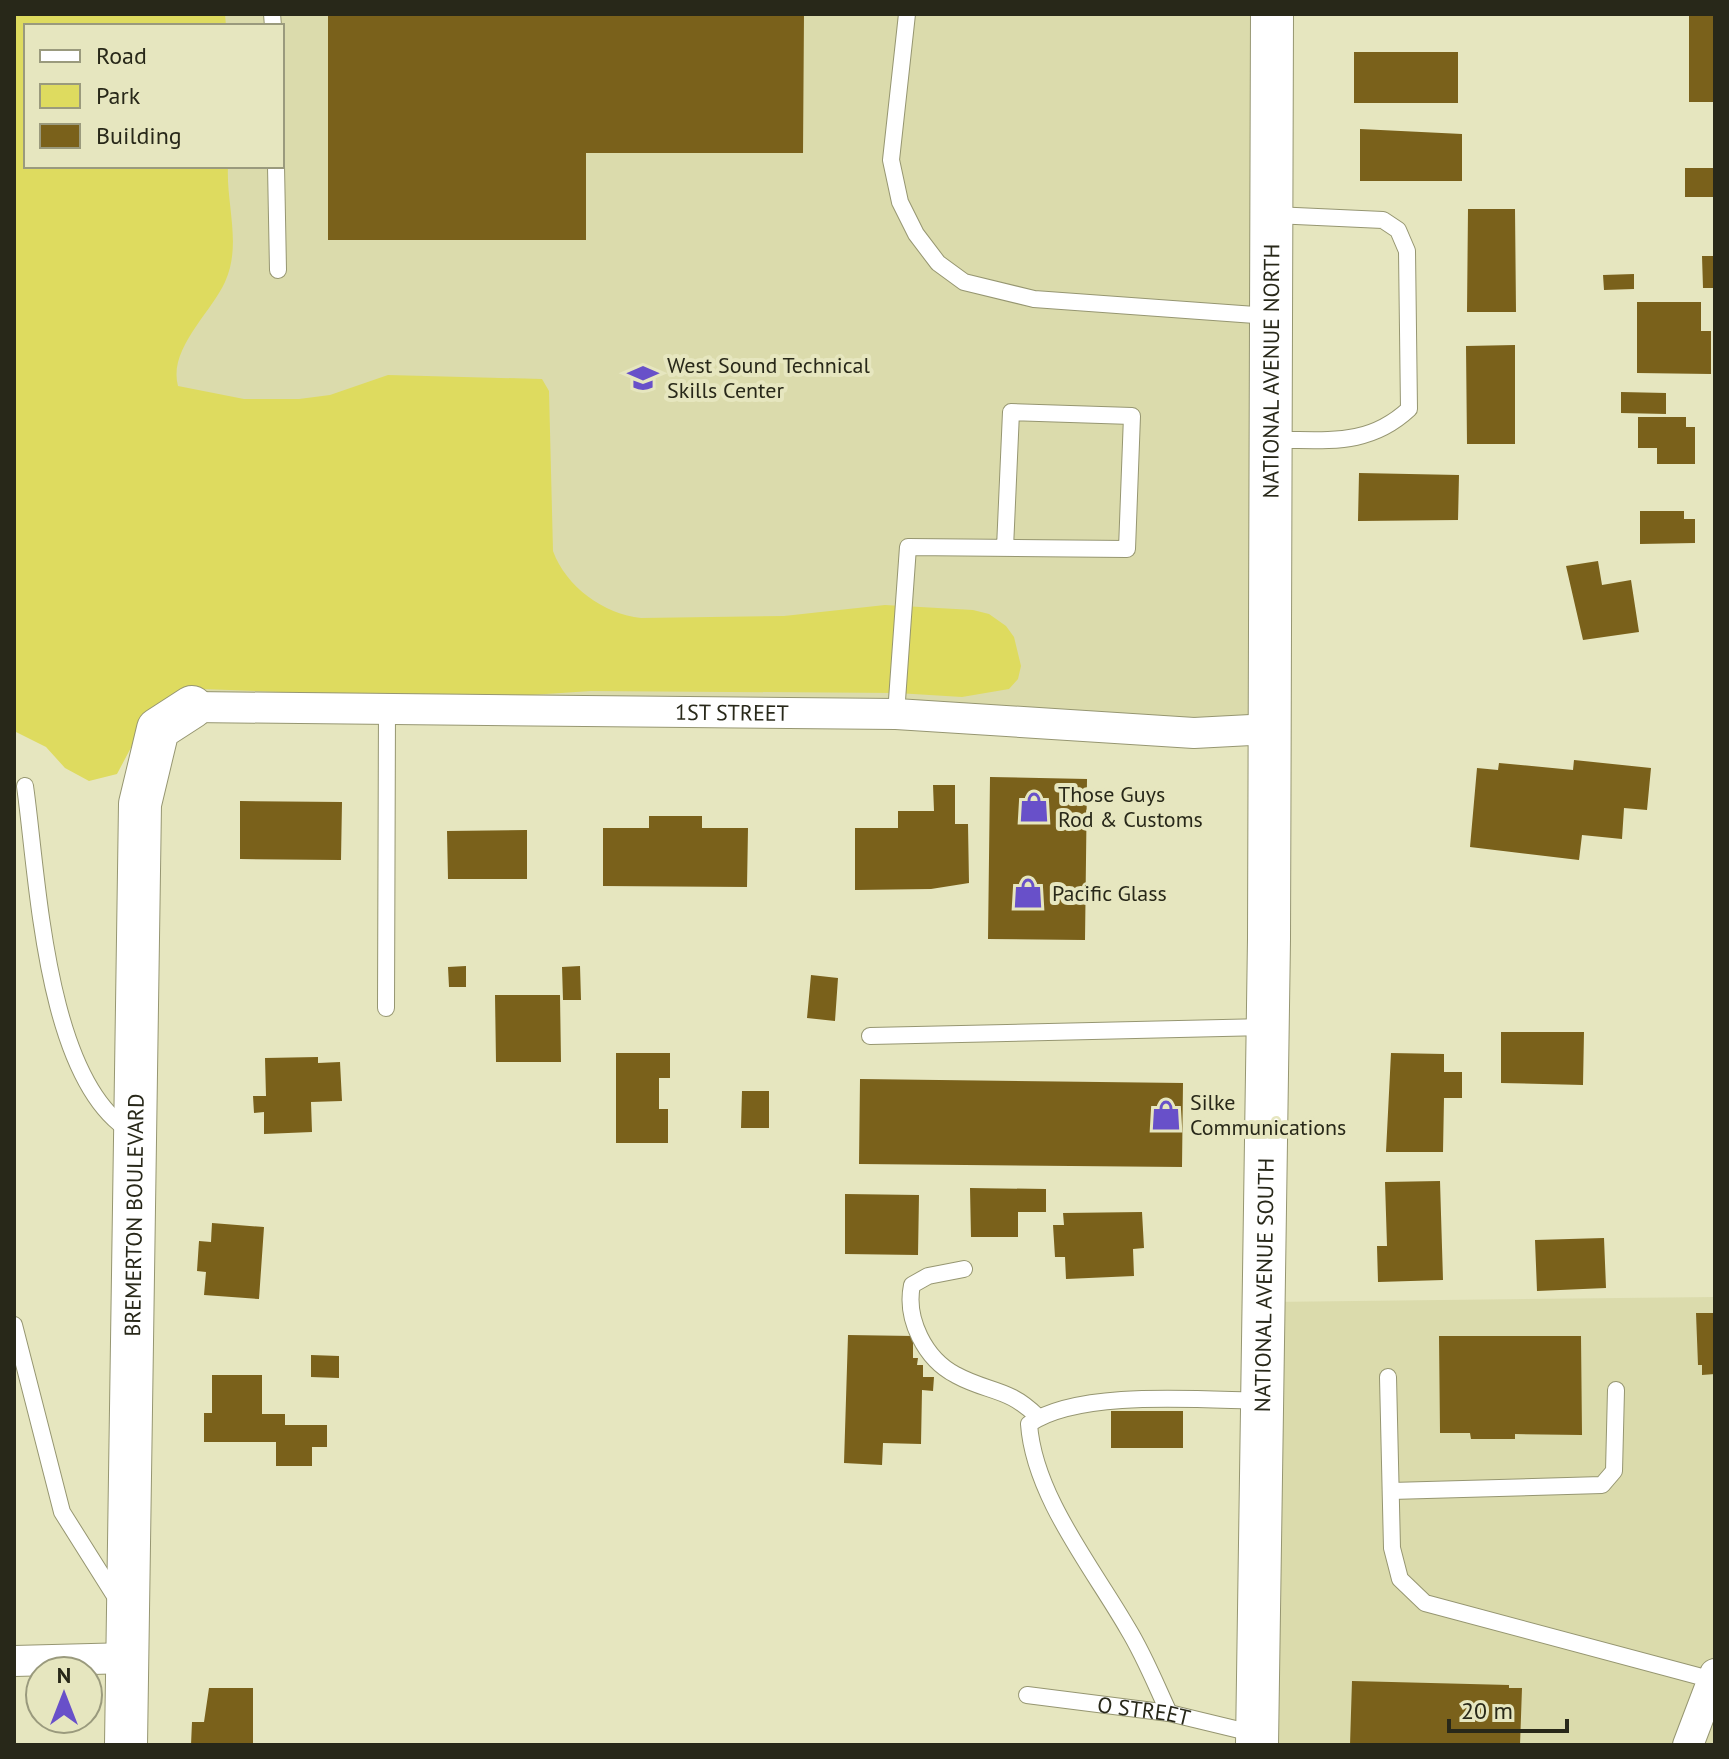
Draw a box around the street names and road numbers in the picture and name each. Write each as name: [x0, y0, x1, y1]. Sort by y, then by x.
street label: NATIONAL AVENUE NORTH: [1256, 244, 1285, 499]
street label: 1ST STREET: [675, 698, 789, 727]
street label: BREMERTON BOULEVARD: [118, 1093, 150, 1337]
street label: NATIONAL AVENUE SOUTH: [1248, 1158, 1280, 1412]
street label: O STREET: [1096, 1690, 1193, 1732]

